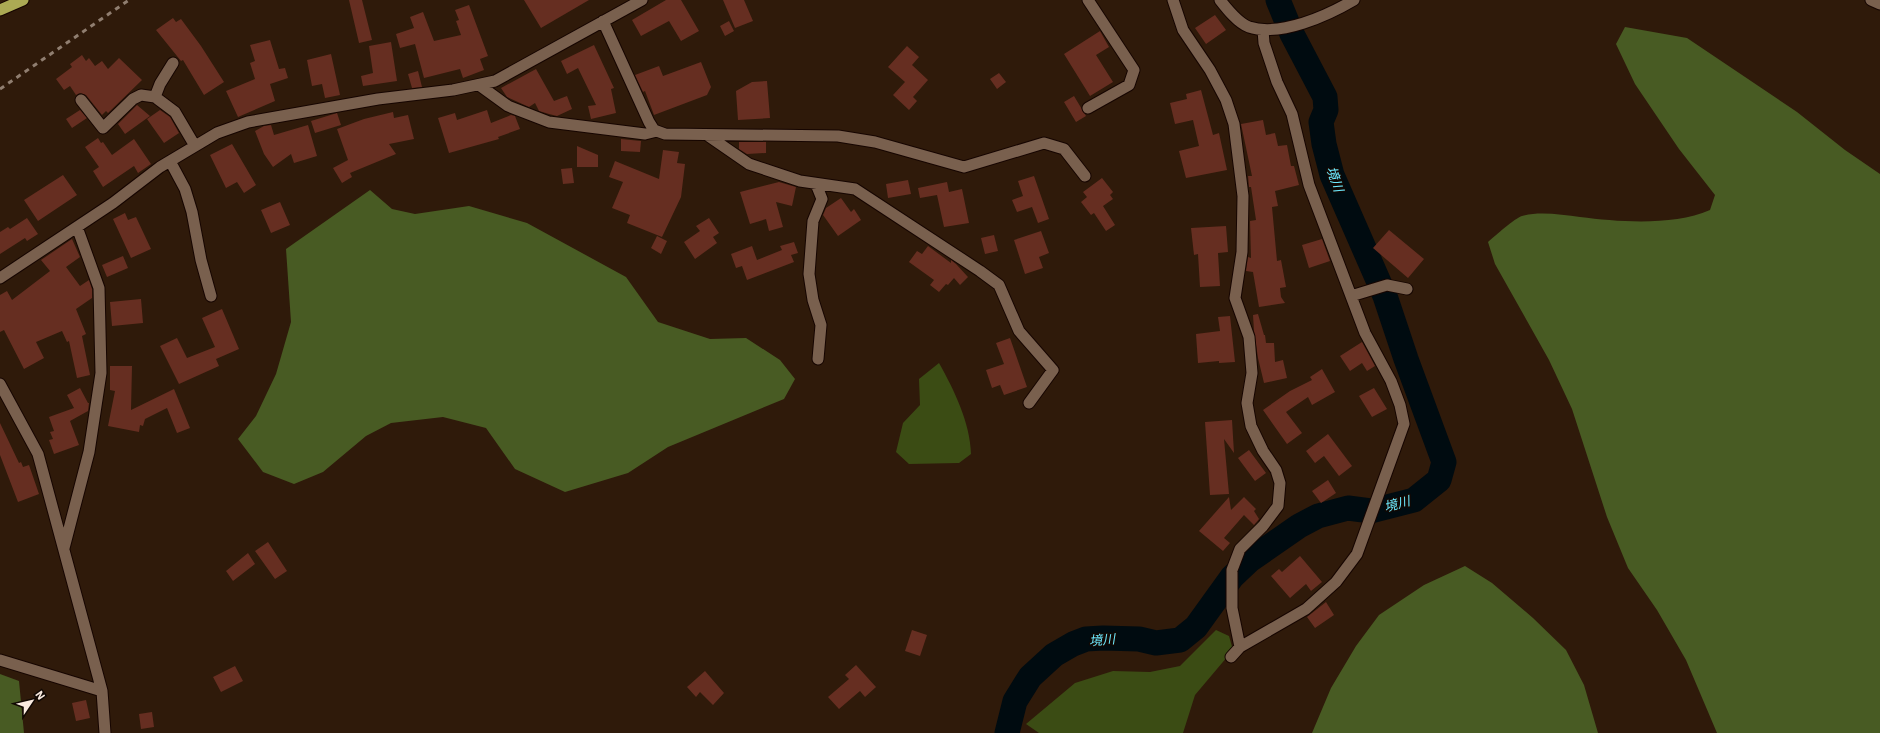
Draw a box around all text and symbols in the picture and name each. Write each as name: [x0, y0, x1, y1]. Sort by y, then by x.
water label: 境川: [1323, 164, 1348, 196]
water label: 境川: [1382, 492, 1414, 516]
water label: 境川: [1088, 630, 1118, 650]
north arrow: [12, 681, 52, 721]
text: N: [32, 688, 48, 703]

